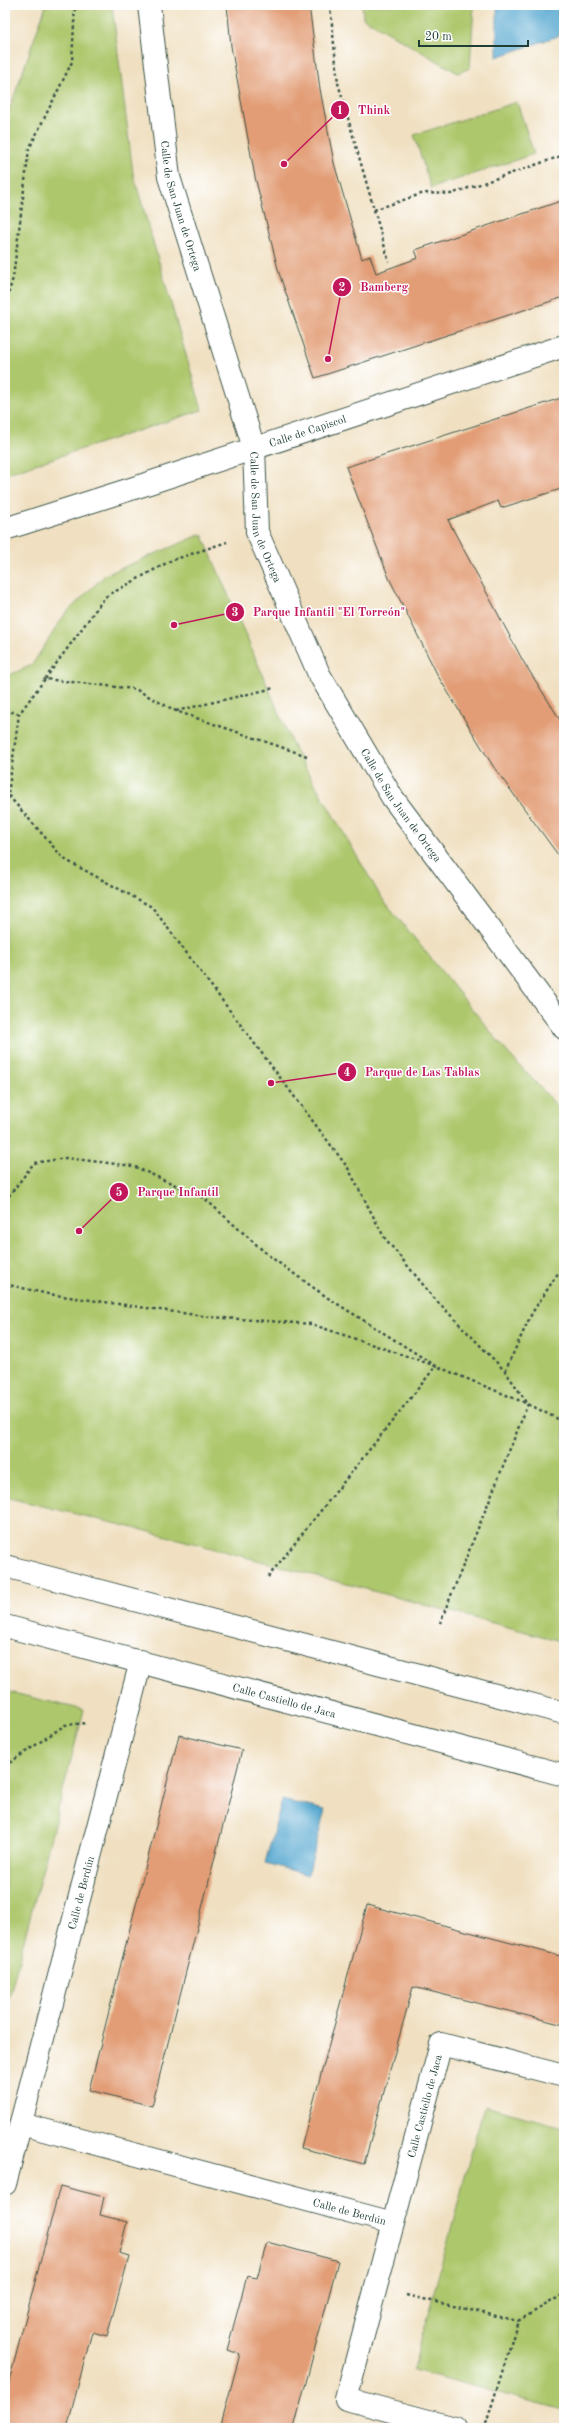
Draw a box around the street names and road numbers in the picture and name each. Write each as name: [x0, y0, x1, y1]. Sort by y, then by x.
street label: Calle de San Juan de Ortega: [158, 140, 202, 273]
street label: Calle de Capiscol: [268, 414, 348, 450]
street label: Calle de San Juan de Ortega: [247, 451, 283, 585]
street label: Calle de San Juan de Ortega: [358, 747, 443, 865]
street label: Calle Castiello de Jaca: [231, 1683, 337, 1721]
street label: Calle de Berdún: [67, 1855, 97, 1931]
street label: Calle Castiello de Jaca: [407, 2053, 445, 2159]
street label: Calle de Berdún: [311, 2198, 387, 2228]

